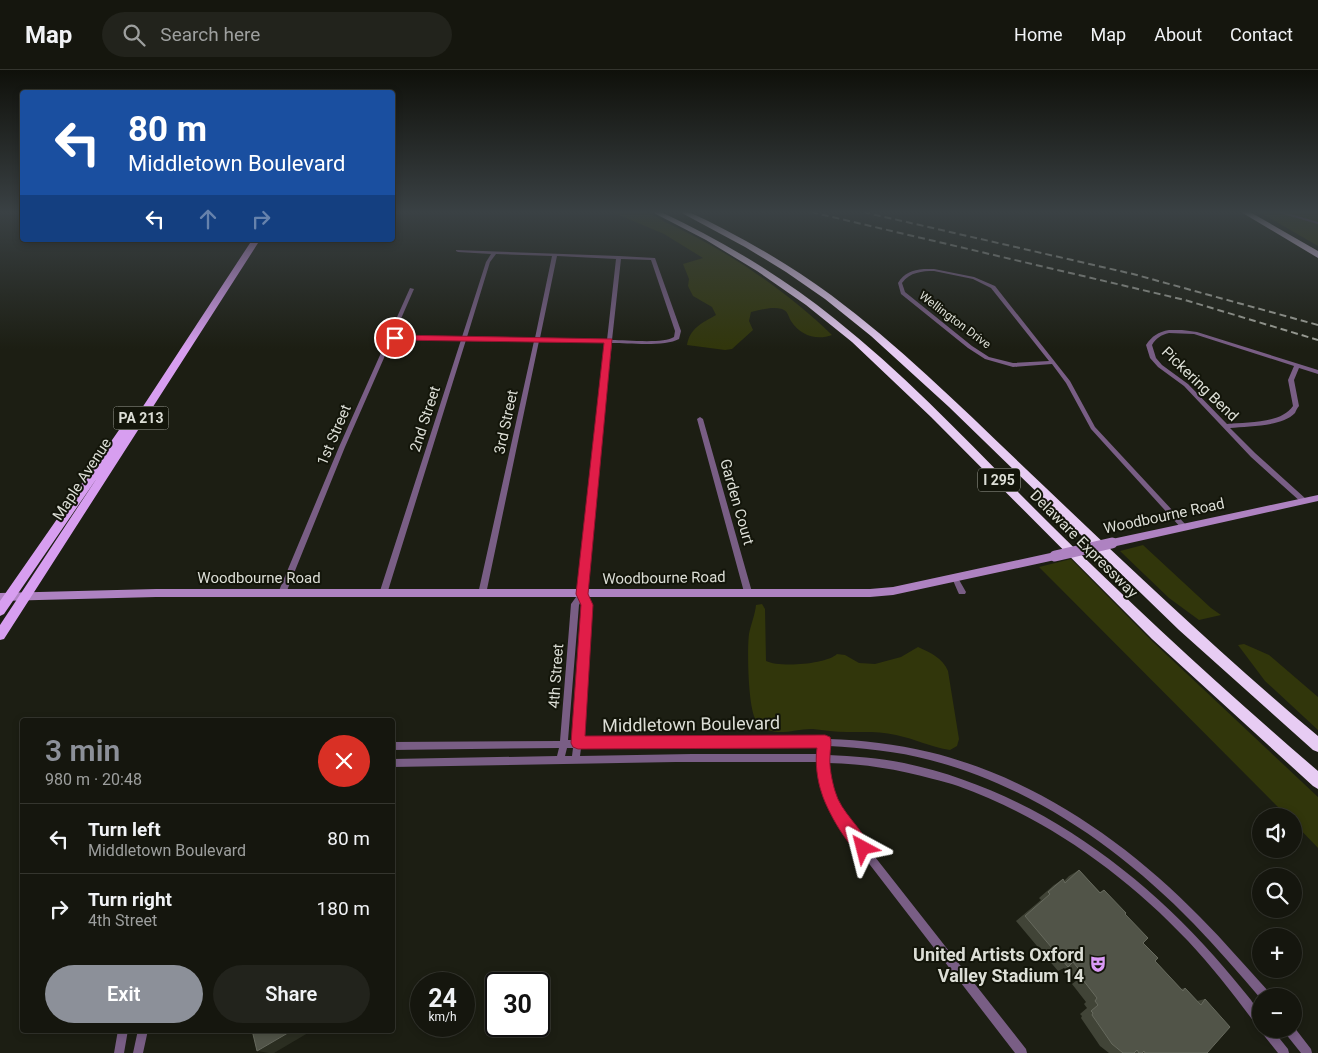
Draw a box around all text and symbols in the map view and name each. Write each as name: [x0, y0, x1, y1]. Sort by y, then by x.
search box: [102, 12, 452, 57]
text: Map: [25, 21, 72, 49]
icon: search: [120, 21, 148, 49]
text: Search here: [160, 23, 260, 46]
text: Home: [1014, 24, 1063, 45]
text: Map: [1091, 24, 1126, 45]
text: About: [1154, 24, 1202, 45]
text: Contact: [1230, 24, 1293, 45]
text: 80 m: [128, 109, 207, 150]
icon: left: [45, 110, 110, 175]
text: Middletown Boulevard: [128, 151, 345, 176]
icon: left: [141, 205, 169, 233]
icon: ahead: [194, 205, 222, 233]
icon: right: [247, 205, 275, 233]
street label: Wellington Drive: [916, 288, 994, 352]
pin: [374, 317, 416, 359]
icon: arrive: [381, 324, 409, 352]
street label: Pickering Bend: [1158, 343, 1242, 425]
street label: 2nd Street: [406, 384, 444, 454]
street label: 3rd Street: [490, 388, 522, 456]
street label: 1st Street: [313, 402, 355, 468]
road number: PA 213: [114, 406, 168, 429]
street label: Maple Avenue: [49, 435, 115, 523]
street label: Garden Court: [716, 457, 758, 547]
road number: I 295: [978, 468, 1020, 492]
street label: Delaware Expressway: [1026, 486, 1142, 602]
street label: Woodbourne Road: [1102, 494, 1226, 538]
street label: Woodbourne Road: [602, 568, 726, 588]
street label: Woodbourne Road: [197, 569, 321, 587]
street label: 4th Street: [545, 643, 567, 709]
street label: Middletown Boulevard: [602, 712, 780, 736]
text: 3 min: [45, 733, 120, 768]
button: close: [318, 735, 370, 787]
text: 980 m · 20:48: [45, 770, 142, 789]
map controls: [1252, 808, 1302, 1038]
button: sound: [1252, 808, 1302, 858]
text: Turn left: [88, 818, 161, 841]
position arrow: [836, 821, 888, 873]
icon: left: [45, 825, 73, 853]
text: 80 m: [327, 827, 370, 850]
text: Middletown Boulevard: [88, 841, 246, 860]
button: search: [1252, 868, 1302, 918]
text: Turn right: [88, 888, 172, 911]
icon: right: [45, 895, 73, 923]
text: 180 m: [317, 897, 370, 920]
text: 4th Street: [88, 911, 157, 930]
button: +: [1252, 928, 1302, 978]
place label: United Artists Oxford Valley Stadium 14: [913, 944, 1084, 986]
theatre icon: United Artists Oxford Valley Stadium 14: [1088, 954, 1108, 974]
button: Exit: [45, 965, 203, 1023]
button: Share: [213, 965, 370, 1023]
speed limit sign: 30: [485, 972, 550, 1037]
text: 24: [428, 984, 457, 1013]
button: −: [1252, 988, 1302, 1038]
text: km/h: [428, 1010, 457, 1024]

